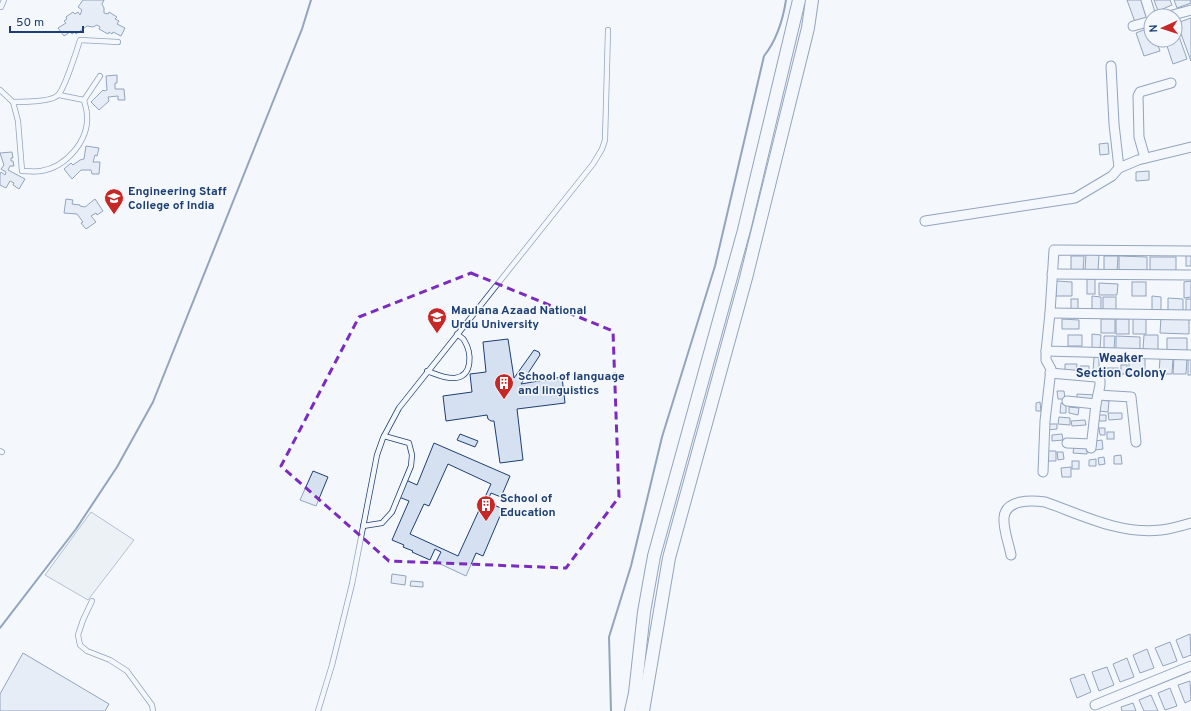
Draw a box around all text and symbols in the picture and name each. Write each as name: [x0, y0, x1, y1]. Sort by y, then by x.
scale bar: [10, 8, 83, 34]
north arrow: [1143, 8, 1183, 48]
text: 50 m: [16, 15, 44, 31]
text: N: [1147, 24, 1161, 33]
place label: Engineering Staff College of India: [128, 184, 227, 214]
school or university icon: Engineering Staff College of India: [103, 187, 125, 215]
place label: Maulana Azaad National Urdu University: [451, 303, 587, 333]
school or university icon: Maulana Azaad National Urdu University: [426, 306, 448, 334]
district label: Weaker Section Colony: [1076, 351, 1167, 382]
place label: School of language and linguistics: [518, 369, 625, 399]
building icon: School of language and linguistics: [493, 372, 515, 400]
place label: School of Education: [500, 491, 556, 521]
building icon: School of Education: [475, 494, 497, 522]

